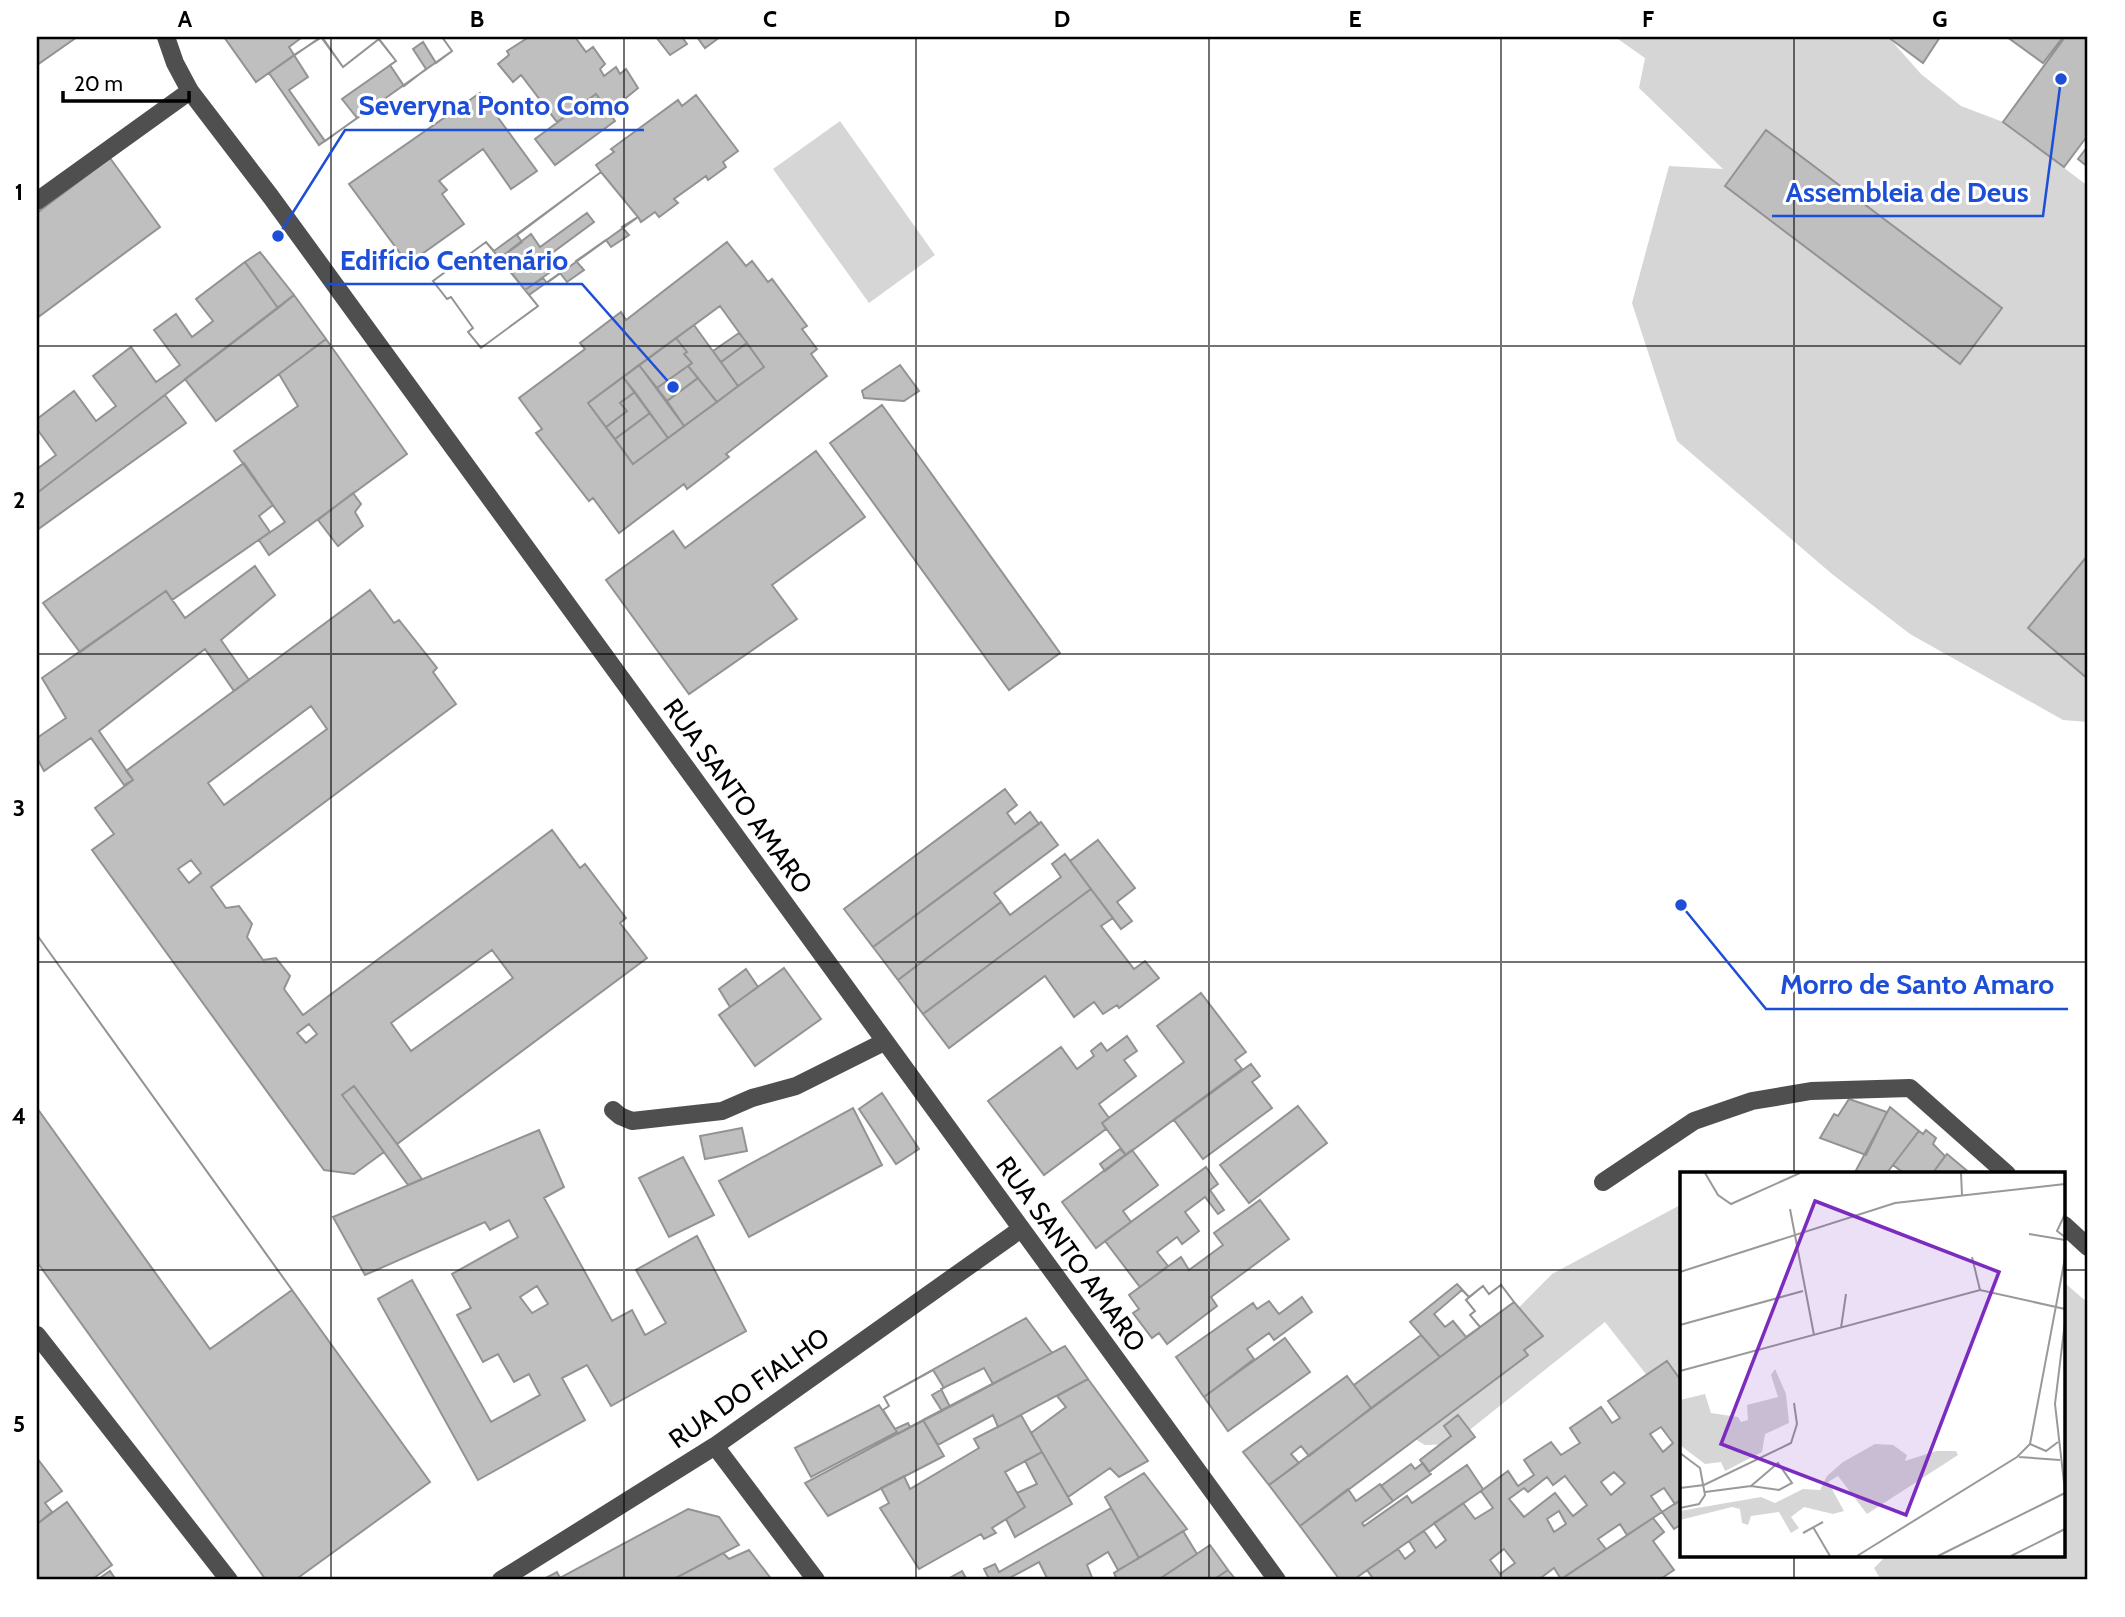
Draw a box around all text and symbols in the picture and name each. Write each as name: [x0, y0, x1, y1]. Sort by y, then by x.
text: A: [178, 5, 193, 33]
text: B: [470, 5, 484, 33]
text: C: [763, 5, 777, 33]
text: D: [1054, 5, 1070, 33]
text: E: [1348, 5, 1362, 33]
text: F: [1642, 5, 1654, 33]
text: G: [1932, 5, 1948, 33]
scale bar: [63, 60, 189, 104]
text: 20 m: [74, 71, 123, 96]
callout: Severyna Ponto Como: [345, 81, 644, 130]
text: Severyna Ponto Como: [358, 88, 630, 122]
callout: Assembleia de Deus: [1772, 167, 2043, 216]
text: Assembleia de Deus: [1786, 175, 2029, 209]
text: 1: [15, 178, 23, 206]
callout: Edifício Centenário: [325, 235, 582, 284]
text: Edifício Centenário: [340, 243, 568, 277]
text: 2: [13, 486, 25, 514]
street label: RUA SANTO AMARO: [656, 692, 820, 900]
text: 3: [13, 794, 25, 822]
callout: Morro de Santo Amaro: [1766, 960, 2068, 1009]
text: Morro de Santo Amaro: [1780, 967, 2054, 1001]
text: 4: [12, 1102, 26, 1130]
street label: RUA SANTO AMARO: [989, 1150, 1153, 1358]
inset map: [1680, 1172, 2066, 1558]
street label: RUA DO FIALHO: [663, 1321, 835, 1455]
text: 5: [13, 1410, 25, 1438]

